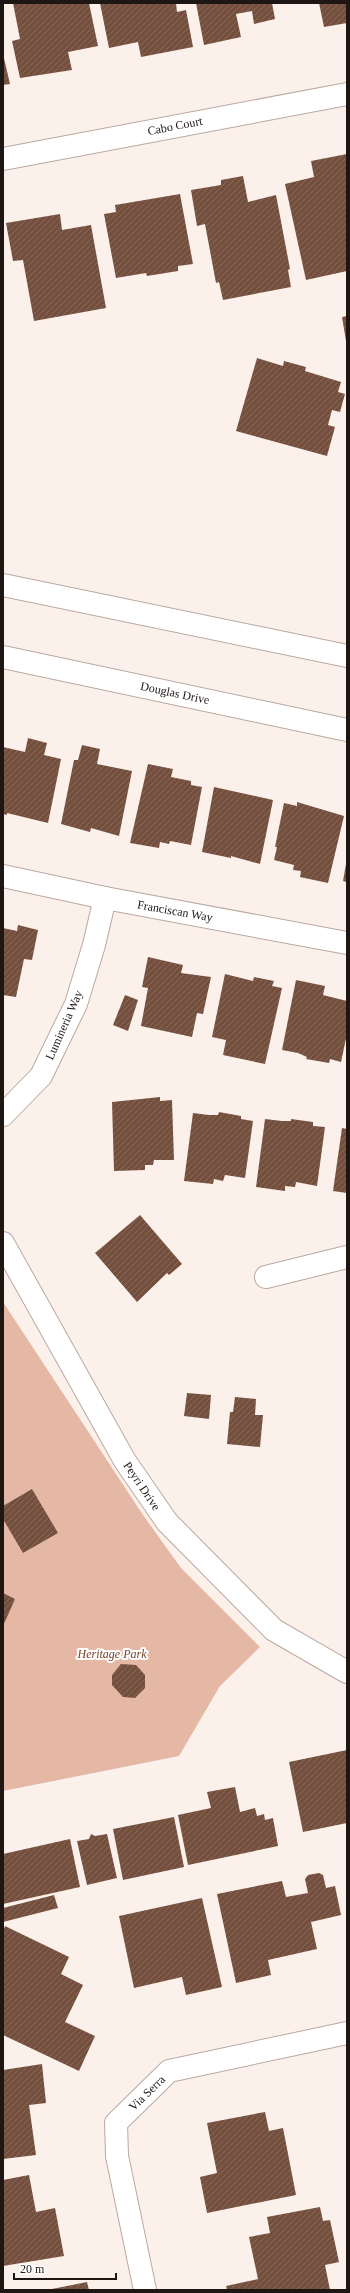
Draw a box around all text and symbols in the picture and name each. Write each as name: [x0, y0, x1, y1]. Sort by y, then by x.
street label: Cabo Court: [146, 114, 204, 138]
street label: Douglas Drive: [139, 679, 211, 707]
street label: Franciscan Way: [136, 897, 214, 925]
street label: Lumineria Way: [42, 988, 86, 1062]
street label: Peyri Drive: [121, 1459, 163, 1513]
park label: Heritage Park: [77, 1647, 147, 1661]
street label: Via Serra: [126, 2072, 169, 2114]
scale bar: [14, 2255, 116, 2281]
text: 20 m: [20, 2262, 45, 2276]

